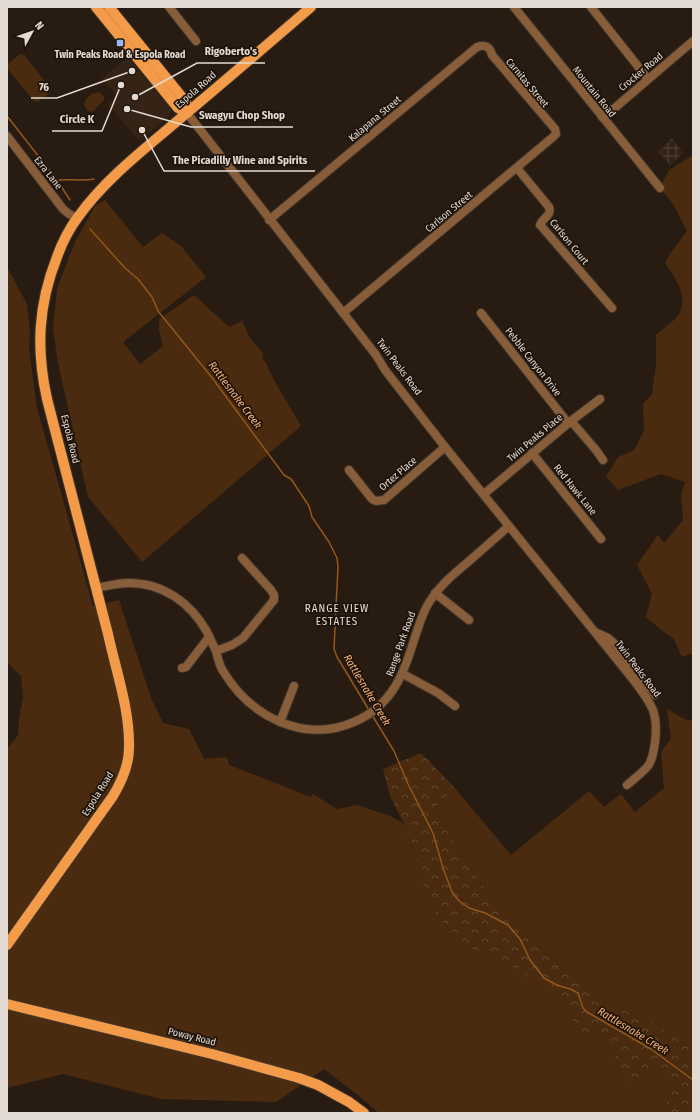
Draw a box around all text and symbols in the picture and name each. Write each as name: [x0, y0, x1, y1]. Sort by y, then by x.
north arrow: [12, 12, 52, 52]
text: N: [32, 19, 46, 33]
marker: Twin Peaks Road & Espola Road: [115, 38, 125, 48]
callout: Rigoberto's: [197, 40, 265, 63]
text: Rigoberto's: [205, 45, 257, 58]
place label: Twin Peaks Road & Espola Road: [55, 49, 185, 61]
street label: Crocker Road: [617, 50, 665, 94]
street label: Carnitas Street: [503, 56, 551, 111]
street label: Mountain Road: [570, 64, 618, 120]
street label: Espola Road: [173, 69, 219, 111]
callout: 76: [31, 75, 57, 98]
text: 76: [39, 81, 49, 94]
street label: Kalapana Street: [346, 93, 404, 144]
callout: Swagyu Chop Shop: [191, 104, 293, 127]
callout: Circle K: [52, 108, 102, 131]
text: Swagyu Chop Shop: [199, 109, 285, 122]
text: Circle K: [60, 113, 95, 126]
callout: The Picadilly Wine and Spirits: [164, 148, 315, 171]
street label: Ezra Lane: [31, 154, 65, 192]
text: The Picadilly Wine and Spirits: [173, 154, 308, 167]
street label: Carlson Street: [423, 188, 476, 235]
street label: Carlson Court: [547, 217, 592, 268]
street label: Pebble Canyon Drive: [502, 325, 564, 399]
street label: Twin Peaks Road: [374, 336, 424, 398]
water label: Rattlesnake Creek: [206, 359, 265, 432]
street label: Twin Peaks Place: [505, 411, 565, 465]
street label: Espola Road: [58, 413, 82, 465]
street label: Ortez Place: [377, 454, 419, 494]
street label: Red Hawk Lane: [551, 462, 599, 518]
district label: RANGE VIEW ESTATES: [305, 602, 369, 628]
street label: Range Park Road: [384, 610, 418, 678]
street label: Twin Peaks Road: [613, 638, 663, 700]
water label: Rattlesnake Creek: [341, 652, 394, 728]
street label: Espola Road: [80, 770, 116, 818]
water label: Rattlesnake Creek: [595, 1005, 671, 1058]
street label: Poway Road: [167, 1025, 217, 1049]

